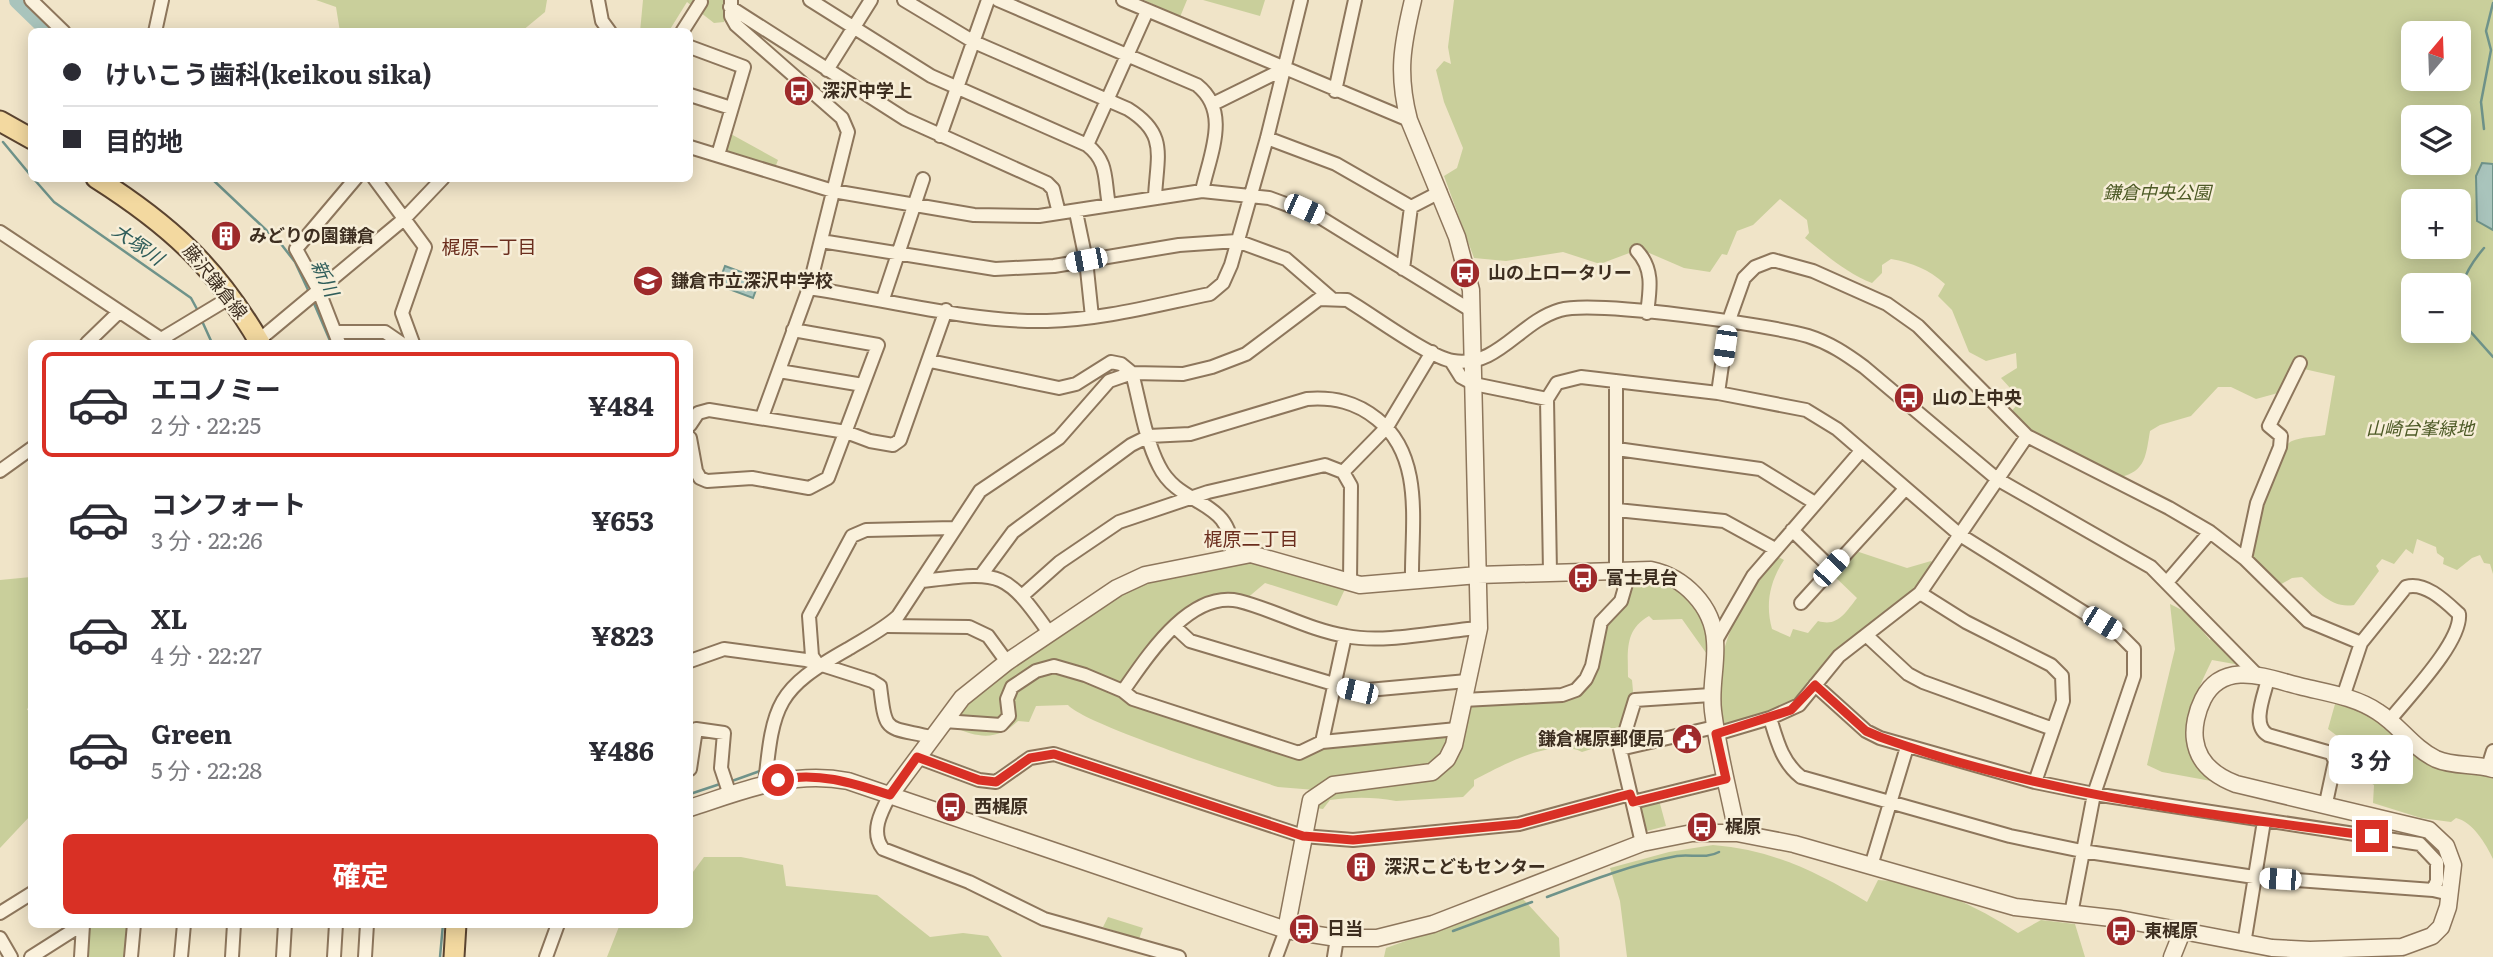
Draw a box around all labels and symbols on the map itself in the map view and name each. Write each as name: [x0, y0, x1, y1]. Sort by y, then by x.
north arrow: [2401, 21, 2471, 91]
bus stop icon: 深沢中学上: [782, 74, 816, 108]
place label: 深沢中学上: [822, 76, 912, 103]
park label: 鎌倉中央公園: [2103, 178, 2214, 205]
car: [1281, 191, 1328, 227]
water label: 大塚川: [107, 215, 172, 272]
building icon: みどりの園鎌倉: [209, 219, 243, 253]
place label: みどりの園鎌倉: [249, 221, 375, 248]
district label: 梶原一丁目: [441, 232, 537, 260]
street label: 藤沢鎌倉線: [177, 238, 255, 325]
car: [1064, 246, 1109, 274]
water label: 新川: [305, 254, 347, 303]
bus stop icon: 山の上ロータリー: [1448, 256, 1482, 290]
place label: 山の上ロータリー: [1488, 258, 1632, 285]
school or university icon: 鎌倉市立深沢中学校: [631, 264, 665, 298]
place label: 鎌倉市立深沢中学校: [671, 266, 833, 293]
car: [1712, 324, 1739, 368]
bus stop icon: 山の上中央: [1892, 381, 1926, 415]
place label: 山の上中央: [1932, 383, 2022, 410]
park label: 山崎台峯緑地: [2366, 414, 2476, 441]
district label: 梶原二丁目: [1203, 524, 1299, 552]
car: [1809, 545, 1854, 591]
bus stop icon: 富士見台: [1566, 561, 1600, 595]
place label: 富士見台: [1606, 563, 1678, 590]
car: [2079, 603, 2126, 643]
car: [1335, 676, 1380, 706]
public building icon: 鎌倉梶原郵便局: [1670, 722, 1704, 756]
place label: 鎌倉梶原郵便局: [1538, 724, 1664, 751]
callout: 3 分: [2330, 734, 2414, 784]
route start: [762, 764, 794, 796]
bus stop icon: 西梶原: [934, 790, 968, 824]
place label: 西梶原: [974, 792, 1028, 819]
bus stop icon: 梶原: [1685, 810, 1719, 844]
place label: 梶原: [1725, 812, 1761, 839]
route end: [2356, 820, 2388, 852]
building icon: 深沢こどもセンター: [1344, 850, 1378, 884]
place label: 深沢こどもセンター: [1384, 852, 1546, 879]
car: [2259, 867, 2302, 891]
bus stop icon: 日当: [1287, 912, 1321, 946]
place label: 日当: [1327, 914, 1363, 941]
bus stop icon: 東梶原: [2104, 914, 2138, 948]
place label: 東梶原: [2144, 916, 2198, 943]

